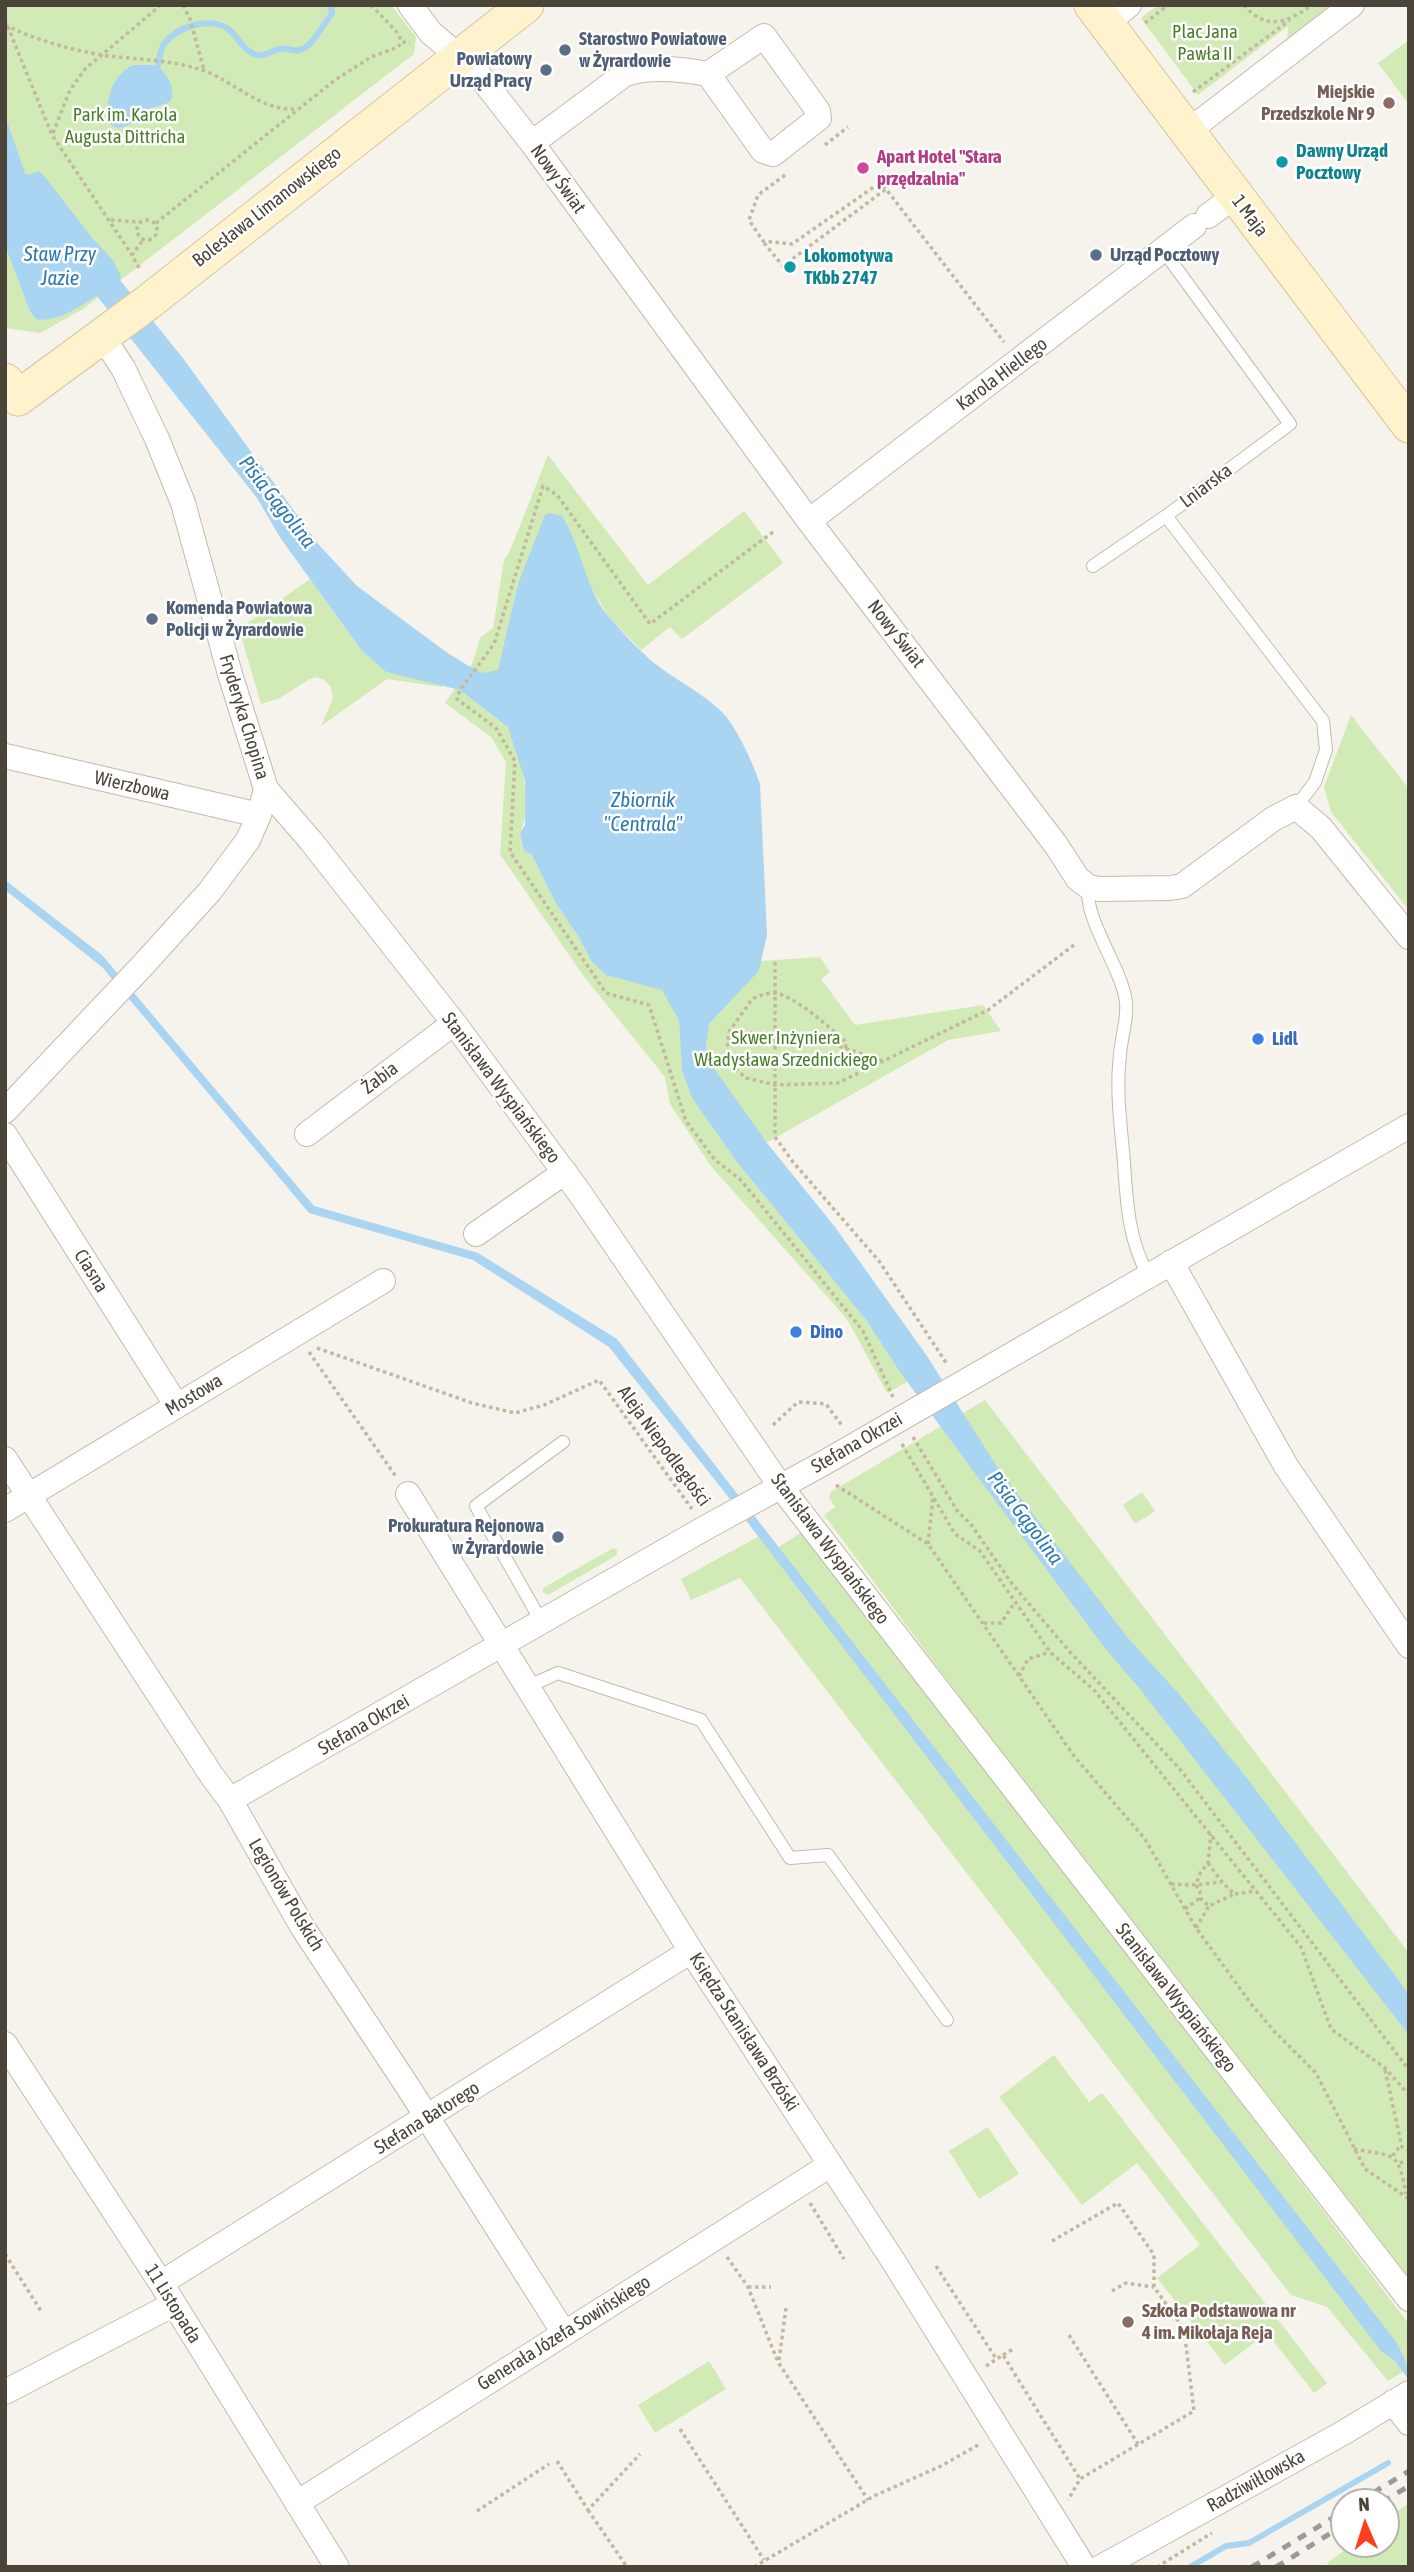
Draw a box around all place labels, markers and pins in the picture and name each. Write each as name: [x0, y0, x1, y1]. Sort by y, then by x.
place label: Starostwo Powiatowe w Żyrardowie: [579, 28, 727, 72]
marker: Starostwo Powiatowe w Żyrardowie: [557, 42, 573, 58]
place label: Powiatowy Urząd Pracy: [450, 48, 532, 92]
marker: Powiatowy Urząd Pracy: [538, 62, 554, 78]
place label: Miejskie Przedszkole Nr 9: [1261, 81, 1375, 125]
marker: Miejskie Przedszkole Nr 9: [1381, 95, 1397, 111]
place label: Dawny Urząd Pocztowy: [1296, 140, 1388, 184]
place label: Apart Hotel "Stara przędzalnia": [877, 146, 1002, 190]
marker: Dawny Urząd Pocztowy: [1274, 154, 1290, 170]
marker: Apart Hotel "Stara przędzalnia": [855, 160, 871, 176]
place label: Urząd Pocztowy: [1110, 244, 1219, 266]
place label: Lokomotywa TKbb 2747: [804, 245, 893, 289]
marker: Urząd Pocztowy: [1088, 247, 1104, 263]
marker: Lokomotywa TKbb 2747: [782, 259, 798, 275]
place label: Komenda Powiatowa Policji w Żyrardowie: [166, 597, 312, 641]
marker: Komenda Powiatowa Policji w Żyrardowie: [144, 611, 160, 627]
place label: Lidl: [1272, 1028, 1298, 1050]
marker: Lidl: [1250, 1031, 1266, 1047]
place label: Dino: [810, 1321, 843, 1343]
marker: Dino: [788, 1324, 804, 1340]
place label: Prokuratura Rejonowa w Żyrardowie: [388, 1515, 544, 1559]
marker: Prokuratura Rejonowa w Żyrardowie: [550, 1529, 566, 1545]
place label: Szkoła Podstawowa nr 4 im. Mikołaja Reja: [1142, 2300, 1296, 2344]
marker: Szkoła Podstawowa nr 4 im. Mikołaja Reja: [1120, 2314, 1136, 2330]

